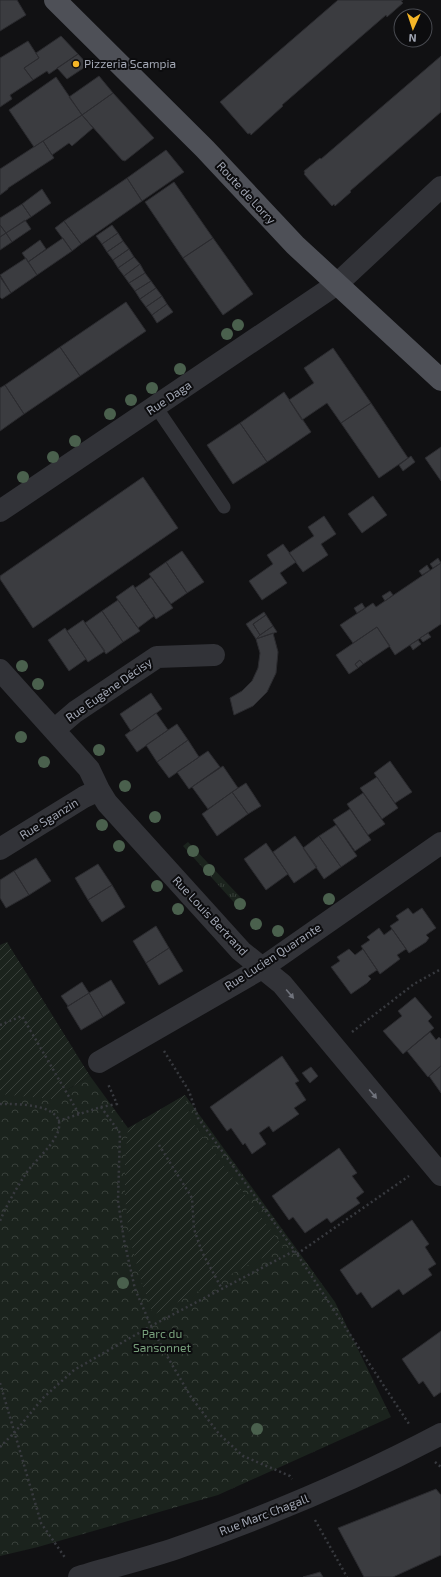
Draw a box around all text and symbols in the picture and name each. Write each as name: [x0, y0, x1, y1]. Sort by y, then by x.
north arrow: [393, 8, 433, 48]
text: N: [408, 32, 417, 45]
place label: Pizzeria Scampia: [84, 56, 176, 70]
marker: Pizzeria Scampia: [71, 59, 81, 69]
street label: Route de Lorry: [214, 158, 279, 227]
street label: Rue Daga: [143, 377, 194, 417]
street label: Rue Eugène Décisy: [63, 654, 155, 724]
street label: Rue Sganzin: [17, 795, 80, 842]
street label: Rue Louis Bertrand: [170, 873, 251, 958]
street label: Rue Lucien Quarante: [222, 920, 324, 993]
one-way arrow: [286, 989, 295, 999]
one-way arrow: [369, 1089, 378, 1099]
park label: Parc du Sansonnet: [133, 1326, 192, 1354]
street label: Rue Marc Chagall: [217, 1490, 311, 1538]

